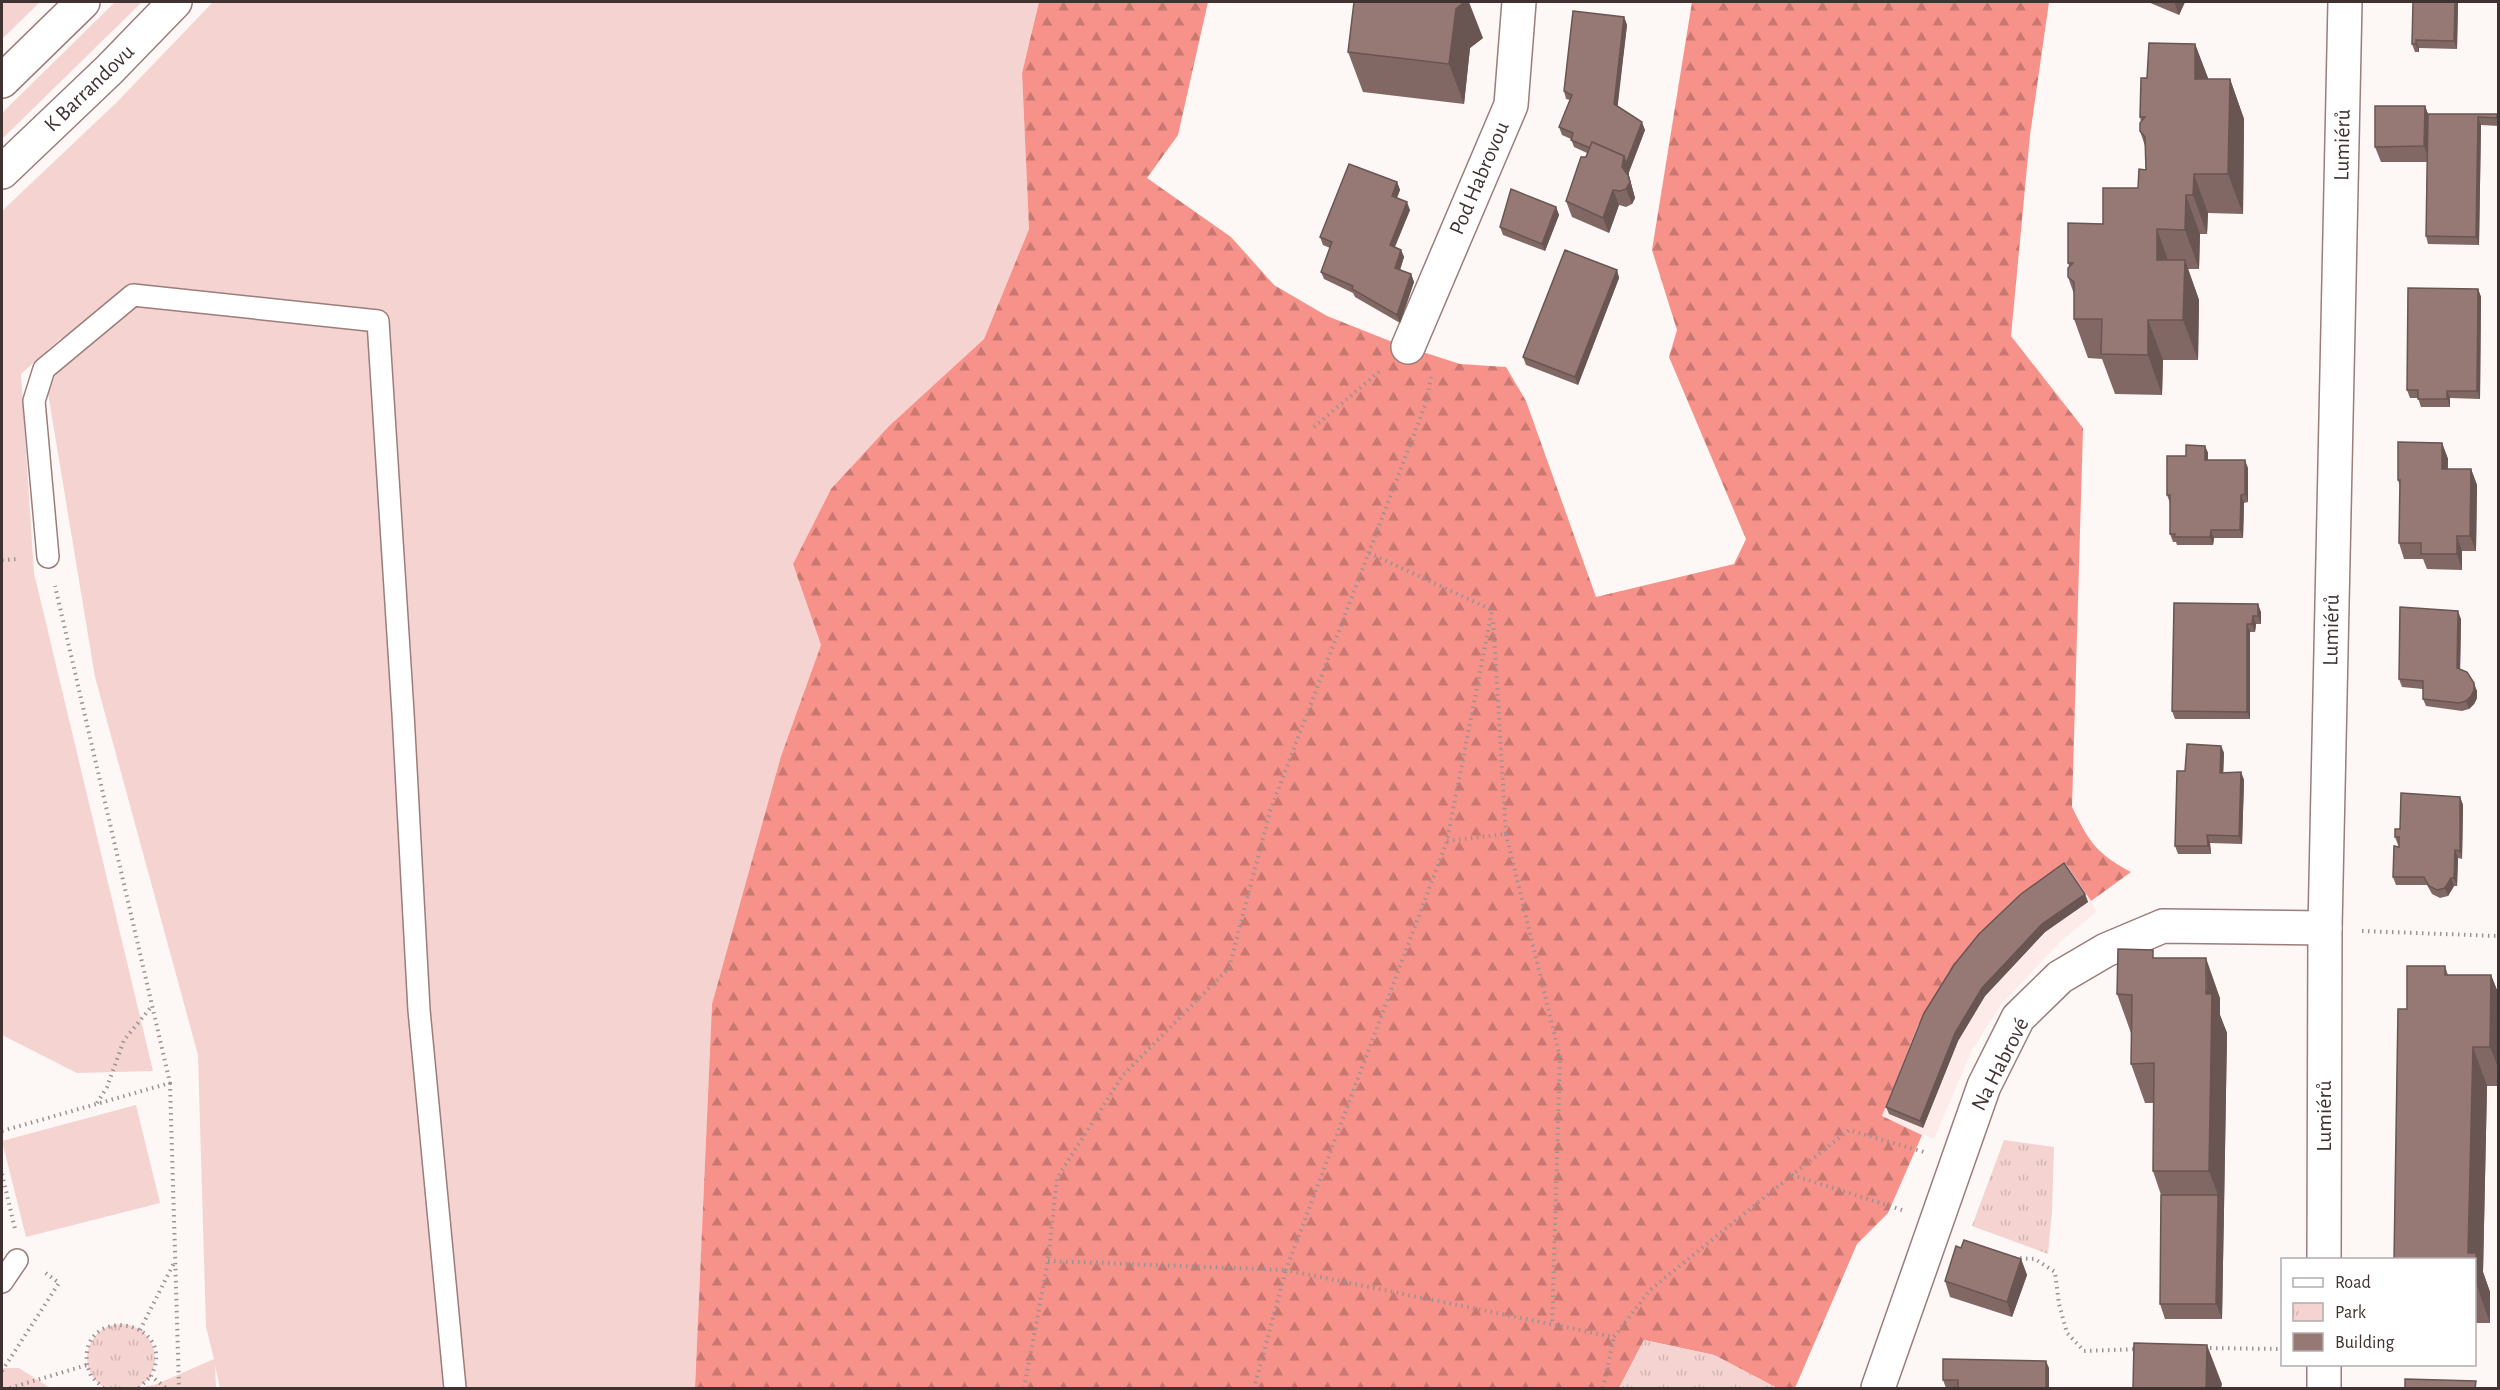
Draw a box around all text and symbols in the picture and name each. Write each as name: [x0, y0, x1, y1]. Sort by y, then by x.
street label: K Barrandovu: [40, 40, 138, 136]
street label: Lumiérů: [2330, 109, 2354, 181]
street label: Pod Habrovou: [1445, 118, 1513, 238]
street label: Lumiérů: [2319, 594, 2343, 666]
street label: Na Habrové: [1967, 1014, 2033, 1114]
street label: Lumiérů: [2313, 1080, 2335, 1152]
legend: [2281, 1258, 2476, 1366]
text: Road: [2335, 1274, 2371, 1292]
text: Park: [2335, 1304, 2367, 1322]
text: Building: [2335, 1334, 2395, 1352]

